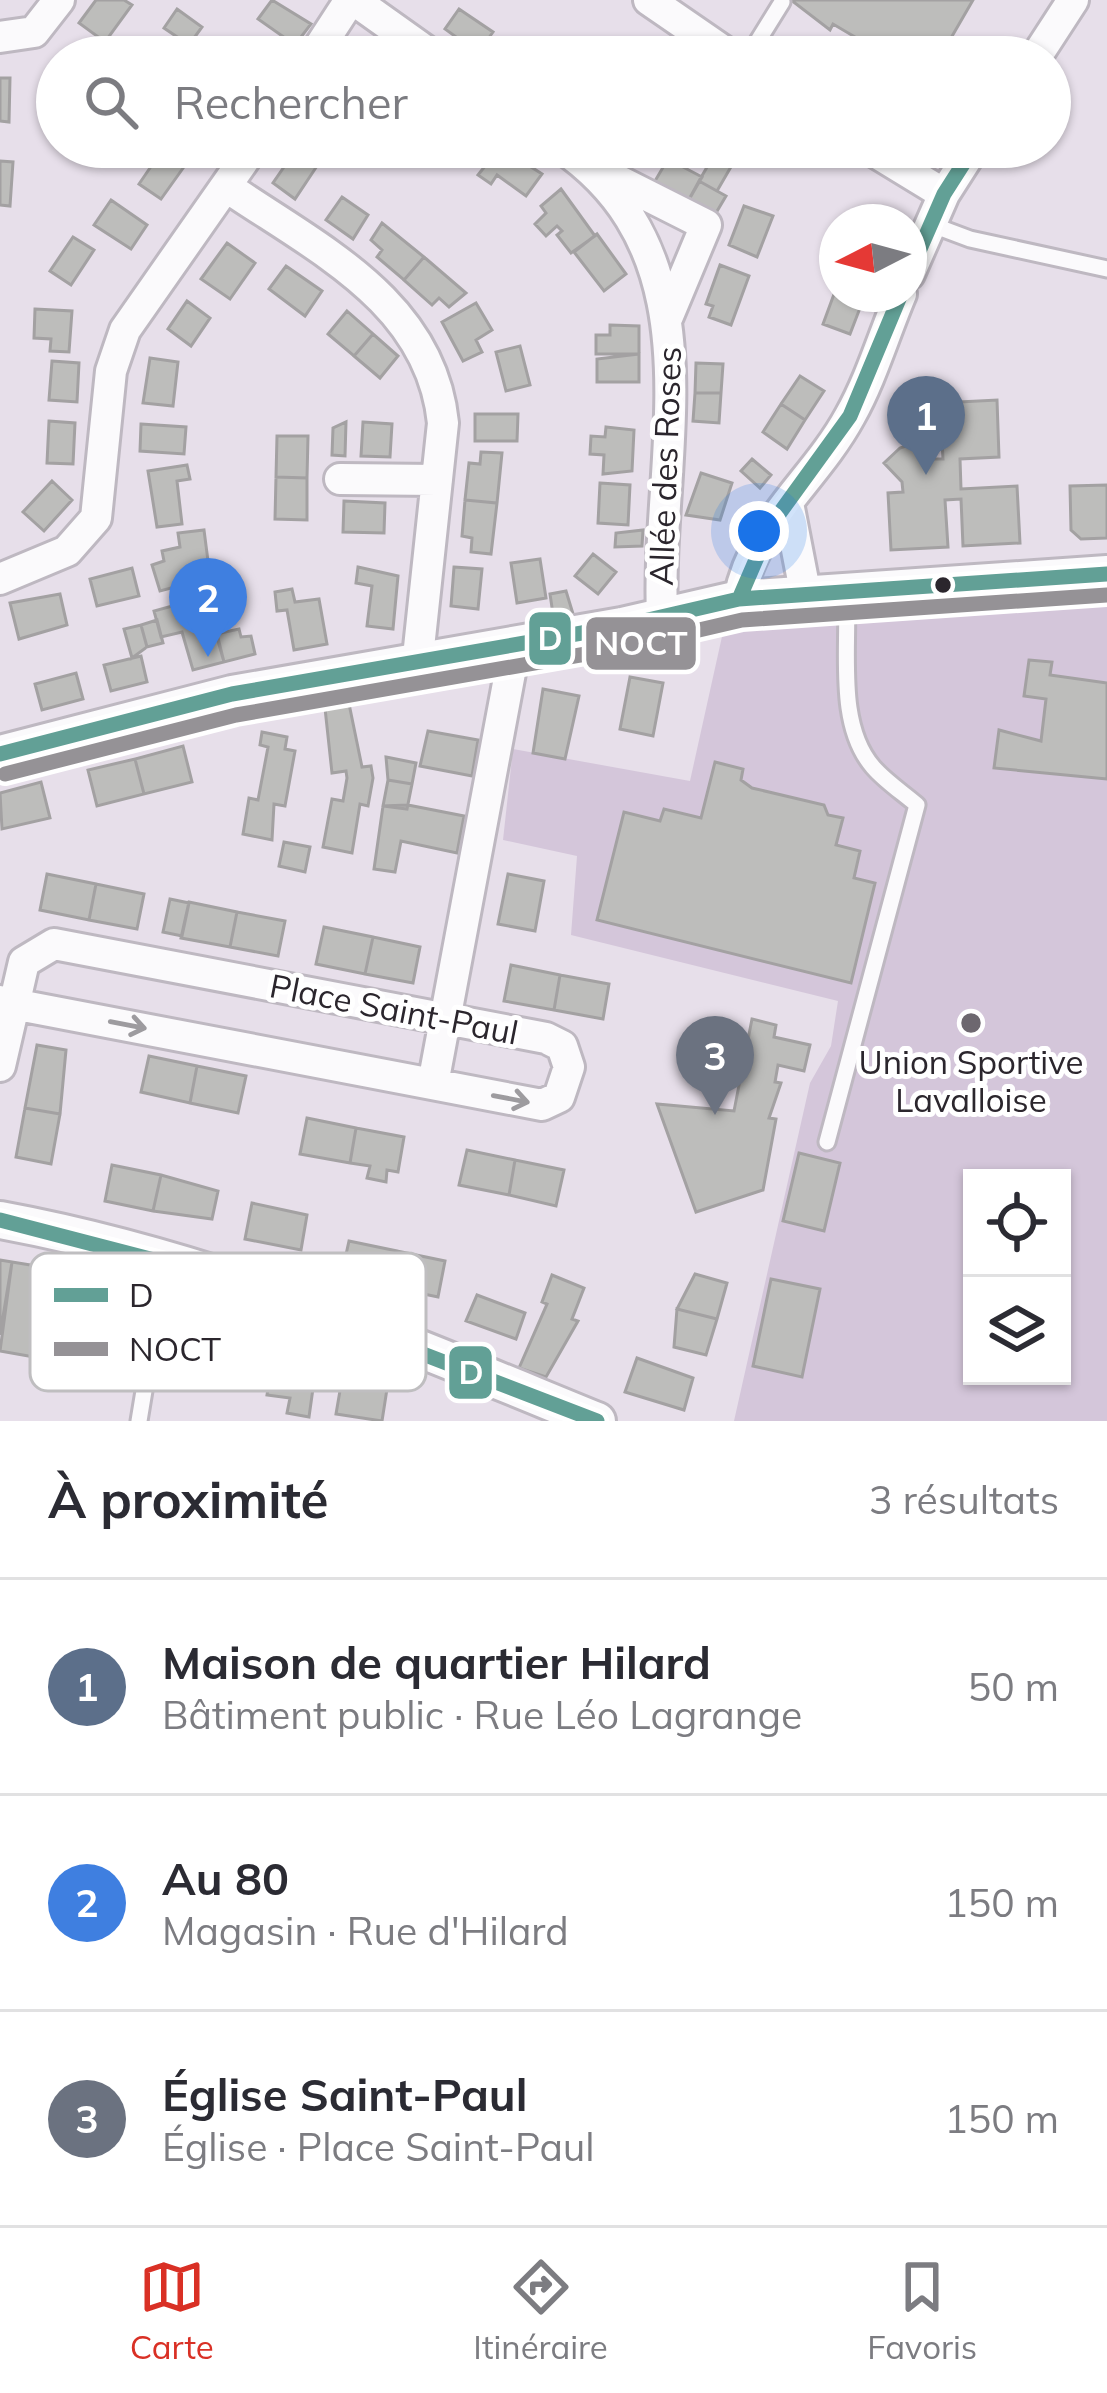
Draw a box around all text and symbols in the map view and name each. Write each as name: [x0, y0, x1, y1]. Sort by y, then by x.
search box: [36, 36, 1071, 168]
icon: search: [78, 69, 144, 135]
text: Rechercher: [174, 74, 408, 130]
north arrow: [819, 204, 927, 312]
street label: Allée des Roses: [640, 346, 689, 586]
pin: 1: [887, 376, 965, 475]
your location: [729, 501, 789, 561]
pin: 2: [169, 558, 247, 657]
unlabelled marker: [932, 574, 954, 596]
line badge: D: [527, 610, 573, 667]
line badge: NOCT: [584, 615, 698, 672]
text: D: [537, 617, 563, 658]
text: NOCT: [594, 622, 688, 663]
street label: Place Saint-Paul: [267, 964, 522, 1053]
marker: Union Sportive Lavalloise: [958, 1010, 984, 1036]
one-way arrow: [108, 1015, 147, 1038]
pin: 3: [676, 1016, 754, 1115]
place label: Union Sportive Lavalloise: [859, 1041, 1083, 1120]
one-way arrow: [491, 1089, 530, 1111]
map controls: [963, 1169, 1071, 1385]
button: locate: [963, 1169, 1071, 1277]
legend: [30, 1253, 426, 1391]
text: D: [129, 1274, 154, 1315]
button: layers: [963, 1277, 1071, 1385]
text: NOCT: [129, 1328, 221, 1369]
line badge: D: [447, 1344, 494, 1401]
text: D: [458, 1351, 484, 1392]
text: À proximité: [48, 1467, 329, 1531]
text: 3 résultats: [869, 1475, 1059, 1524]
text: Maison de quartier Hilard: [162, 1634, 711, 1690]
text: 1: [75, 1662, 99, 1711]
text: 50 m: [968, 1662, 1059, 1711]
text: Bâtiment public · Rue Léo Lagrange: [162, 1690, 802, 1739]
text: Au 80: [162, 1850, 289, 1906]
text: 2: [75, 1878, 99, 1927]
text: 150 m: [944, 1878, 1059, 1927]
text: Magasin · Rue d'Hilard: [162, 1906, 569, 1955]
text: Église Saint-Paul: [162, 2066, 527, 2122]
text: 3: [75, 2094, 99, 2143]
text: 150 m: [944, 2094, 1059, 2143]
text: Église · Place Saint-Paul: [162, 2122, 595, 2171]
tab: Carte: [130, 2254, 214, 2367]
tab: Itinéraire: [473, 2254, 608, 2367]
tab: Favoris: [867, 2254, 977, 2367]

